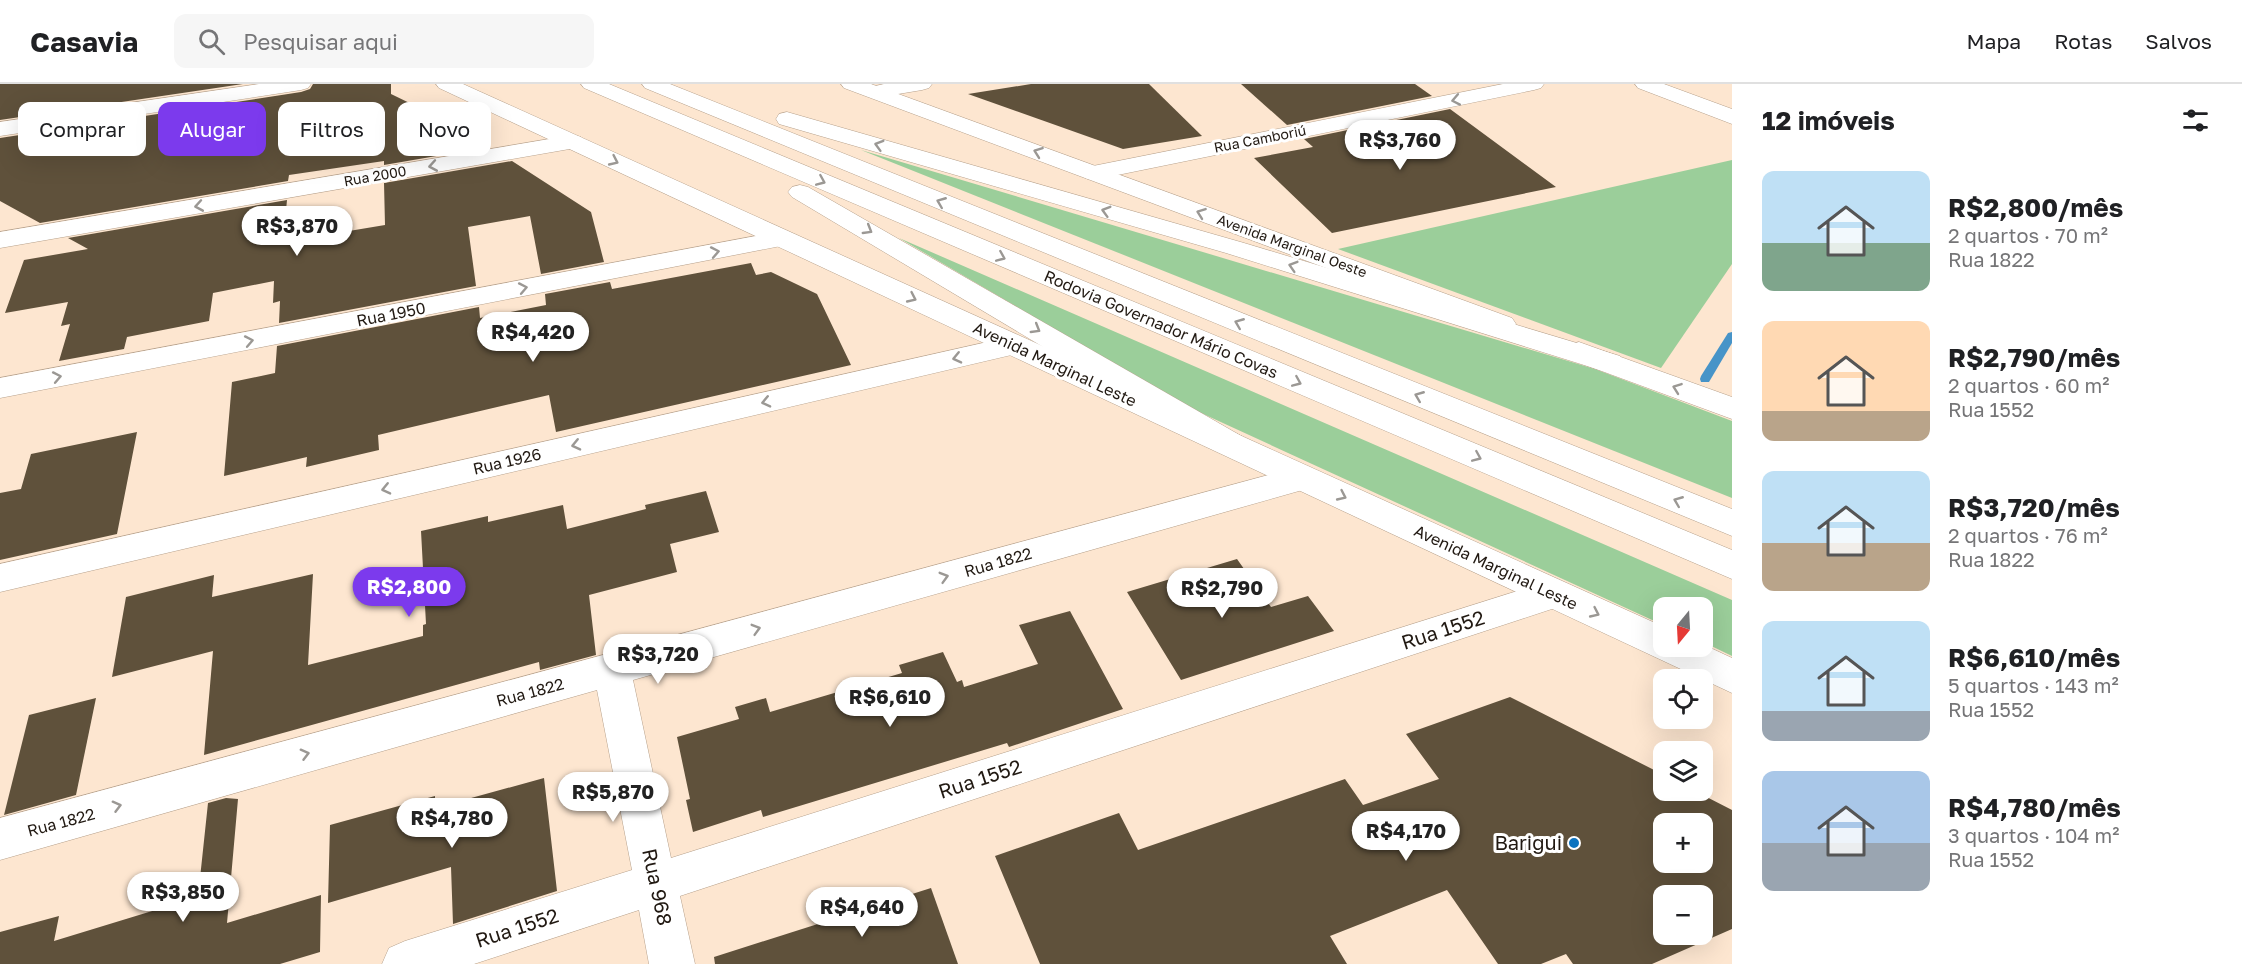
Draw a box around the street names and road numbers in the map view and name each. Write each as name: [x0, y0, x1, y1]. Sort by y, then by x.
street label: Rua Camboriú: [1212, 121, 1307, 156]
street label: Rua 2000: [342, 162, 408, 189]
street label: Avenida Marginal Oeste: [1215, 210, 1369, 281]
street label: Rodovia Governador Mário Covas: [1041, 266, 1281, 382]
street label: Rua 1950: [355, 298, 427, 330]
street label: Avenida Marginal Leste: [970, 317, 1140, 411]
street label: Rua 1926: [471, 443, 543, 479]
street label: Avenida Marginal Leste: [1411, 520, 1581, 614]
street label: Rua 1822: [962, 543, 1034, 581]
street label: Rua 1552: [1398, 604, 1487, 654]
street label: Rua 1822: [494, 673, 566, 711]
street label: Rua 1552: [935, 753, 1024, 803]
street label: Rua 1822: [25, 803, 97, 841]
street label: Rua 968: [638, 846, 678, 927]
street label: Rua 1552: [472, 902, 561, 952]

